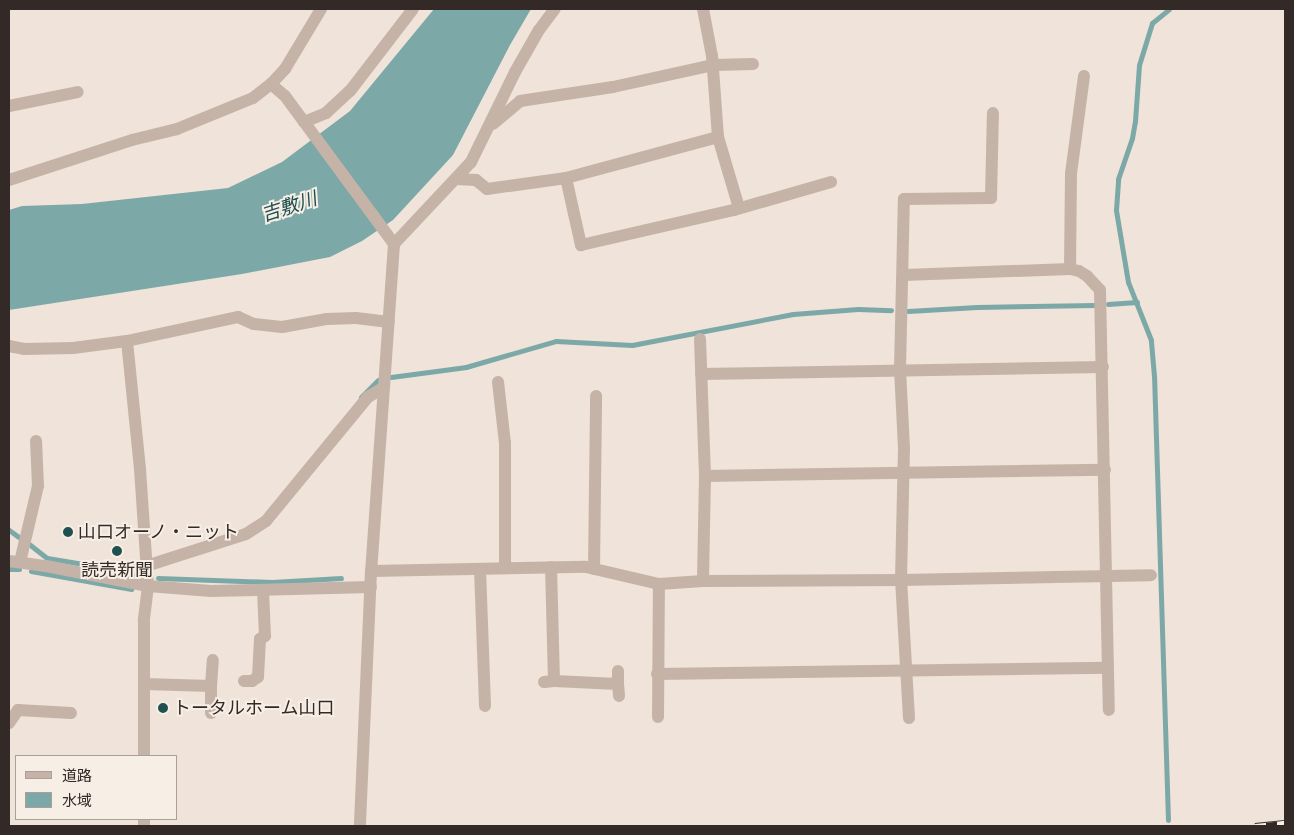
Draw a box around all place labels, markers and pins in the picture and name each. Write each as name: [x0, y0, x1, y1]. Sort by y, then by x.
place label: 山口オーノ・ニット: [78, 521, 240, 543]
marker: 山口オーノ・ニット: [62, 526, 74, 538]
marker: 読売新聞: [111, 545, 123, 557]
place label: 読売新聞: [81, 559, 153, 581]
place label: トータルホーム山口: [173, 697, 335, 719]
marker: トータルホーム山口: [157, 702, 169, 714]

